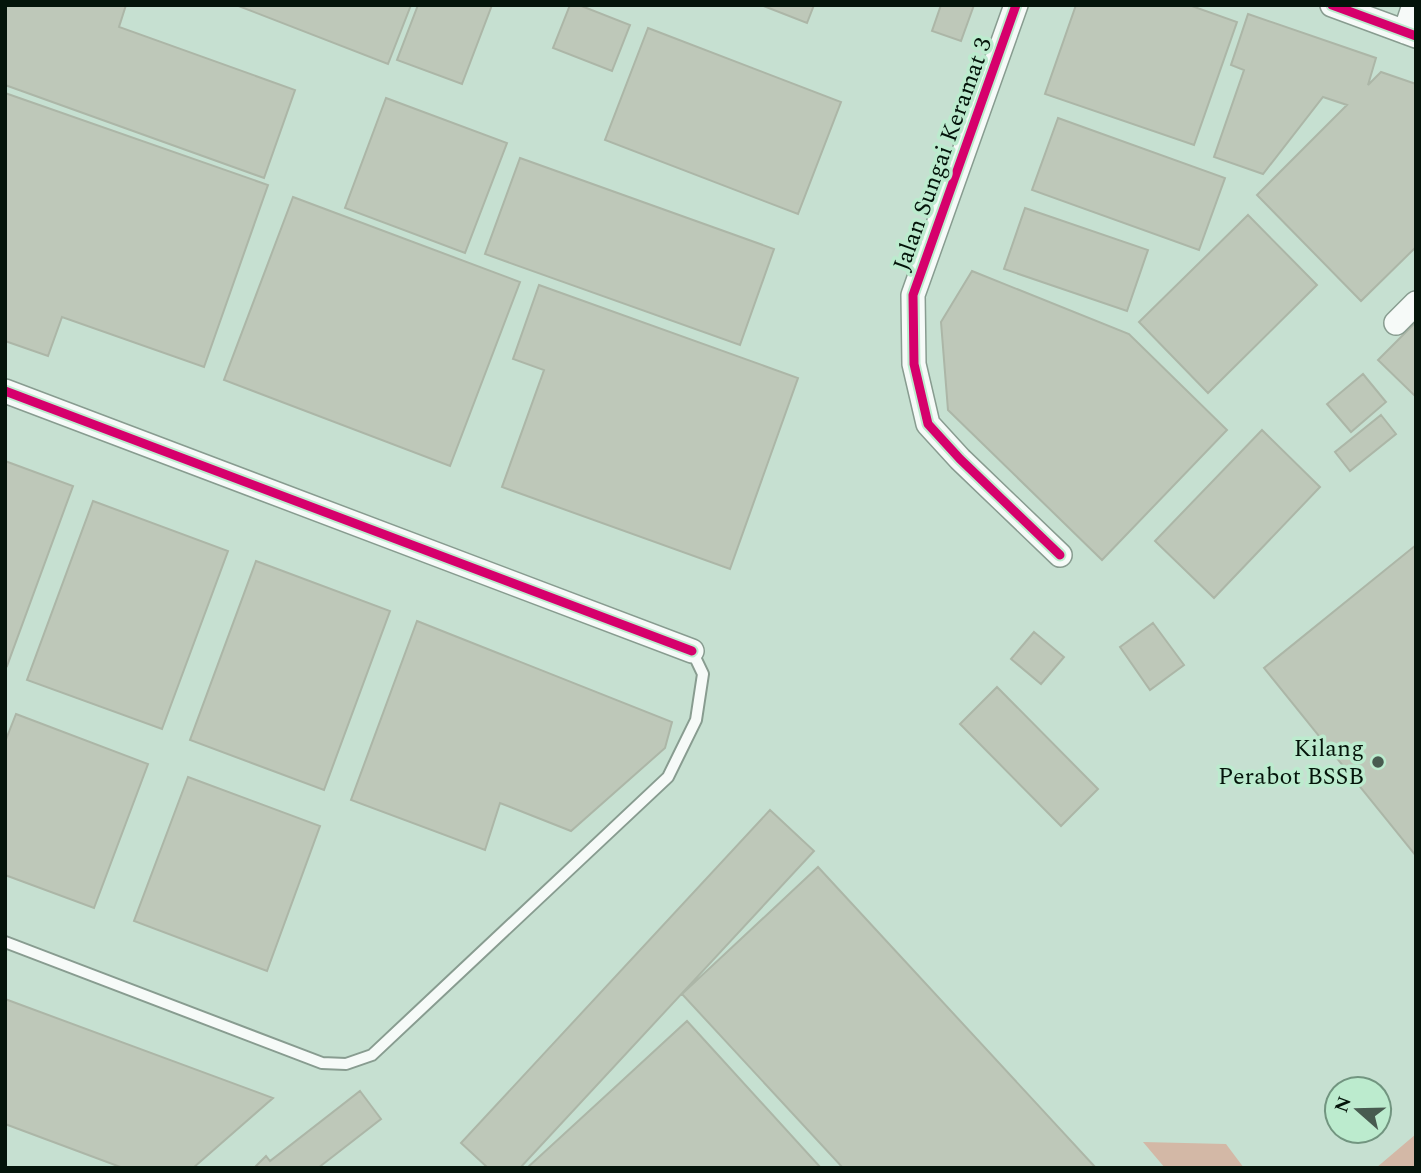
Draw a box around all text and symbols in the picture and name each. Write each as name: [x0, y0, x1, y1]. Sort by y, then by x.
street label: Jalan Sungai Keramat 3: [884, 33, 1002, 276]
place label: Kilang Perabot BSSB: [1218, 731, 1364, 795]
marker: Kilang Perabot BSSB: [1370, 754, 1386, 770]
north arrow: [1323, 1075, 1393, 1145]
text: N: [1327, 1092, 1360, 1117]

